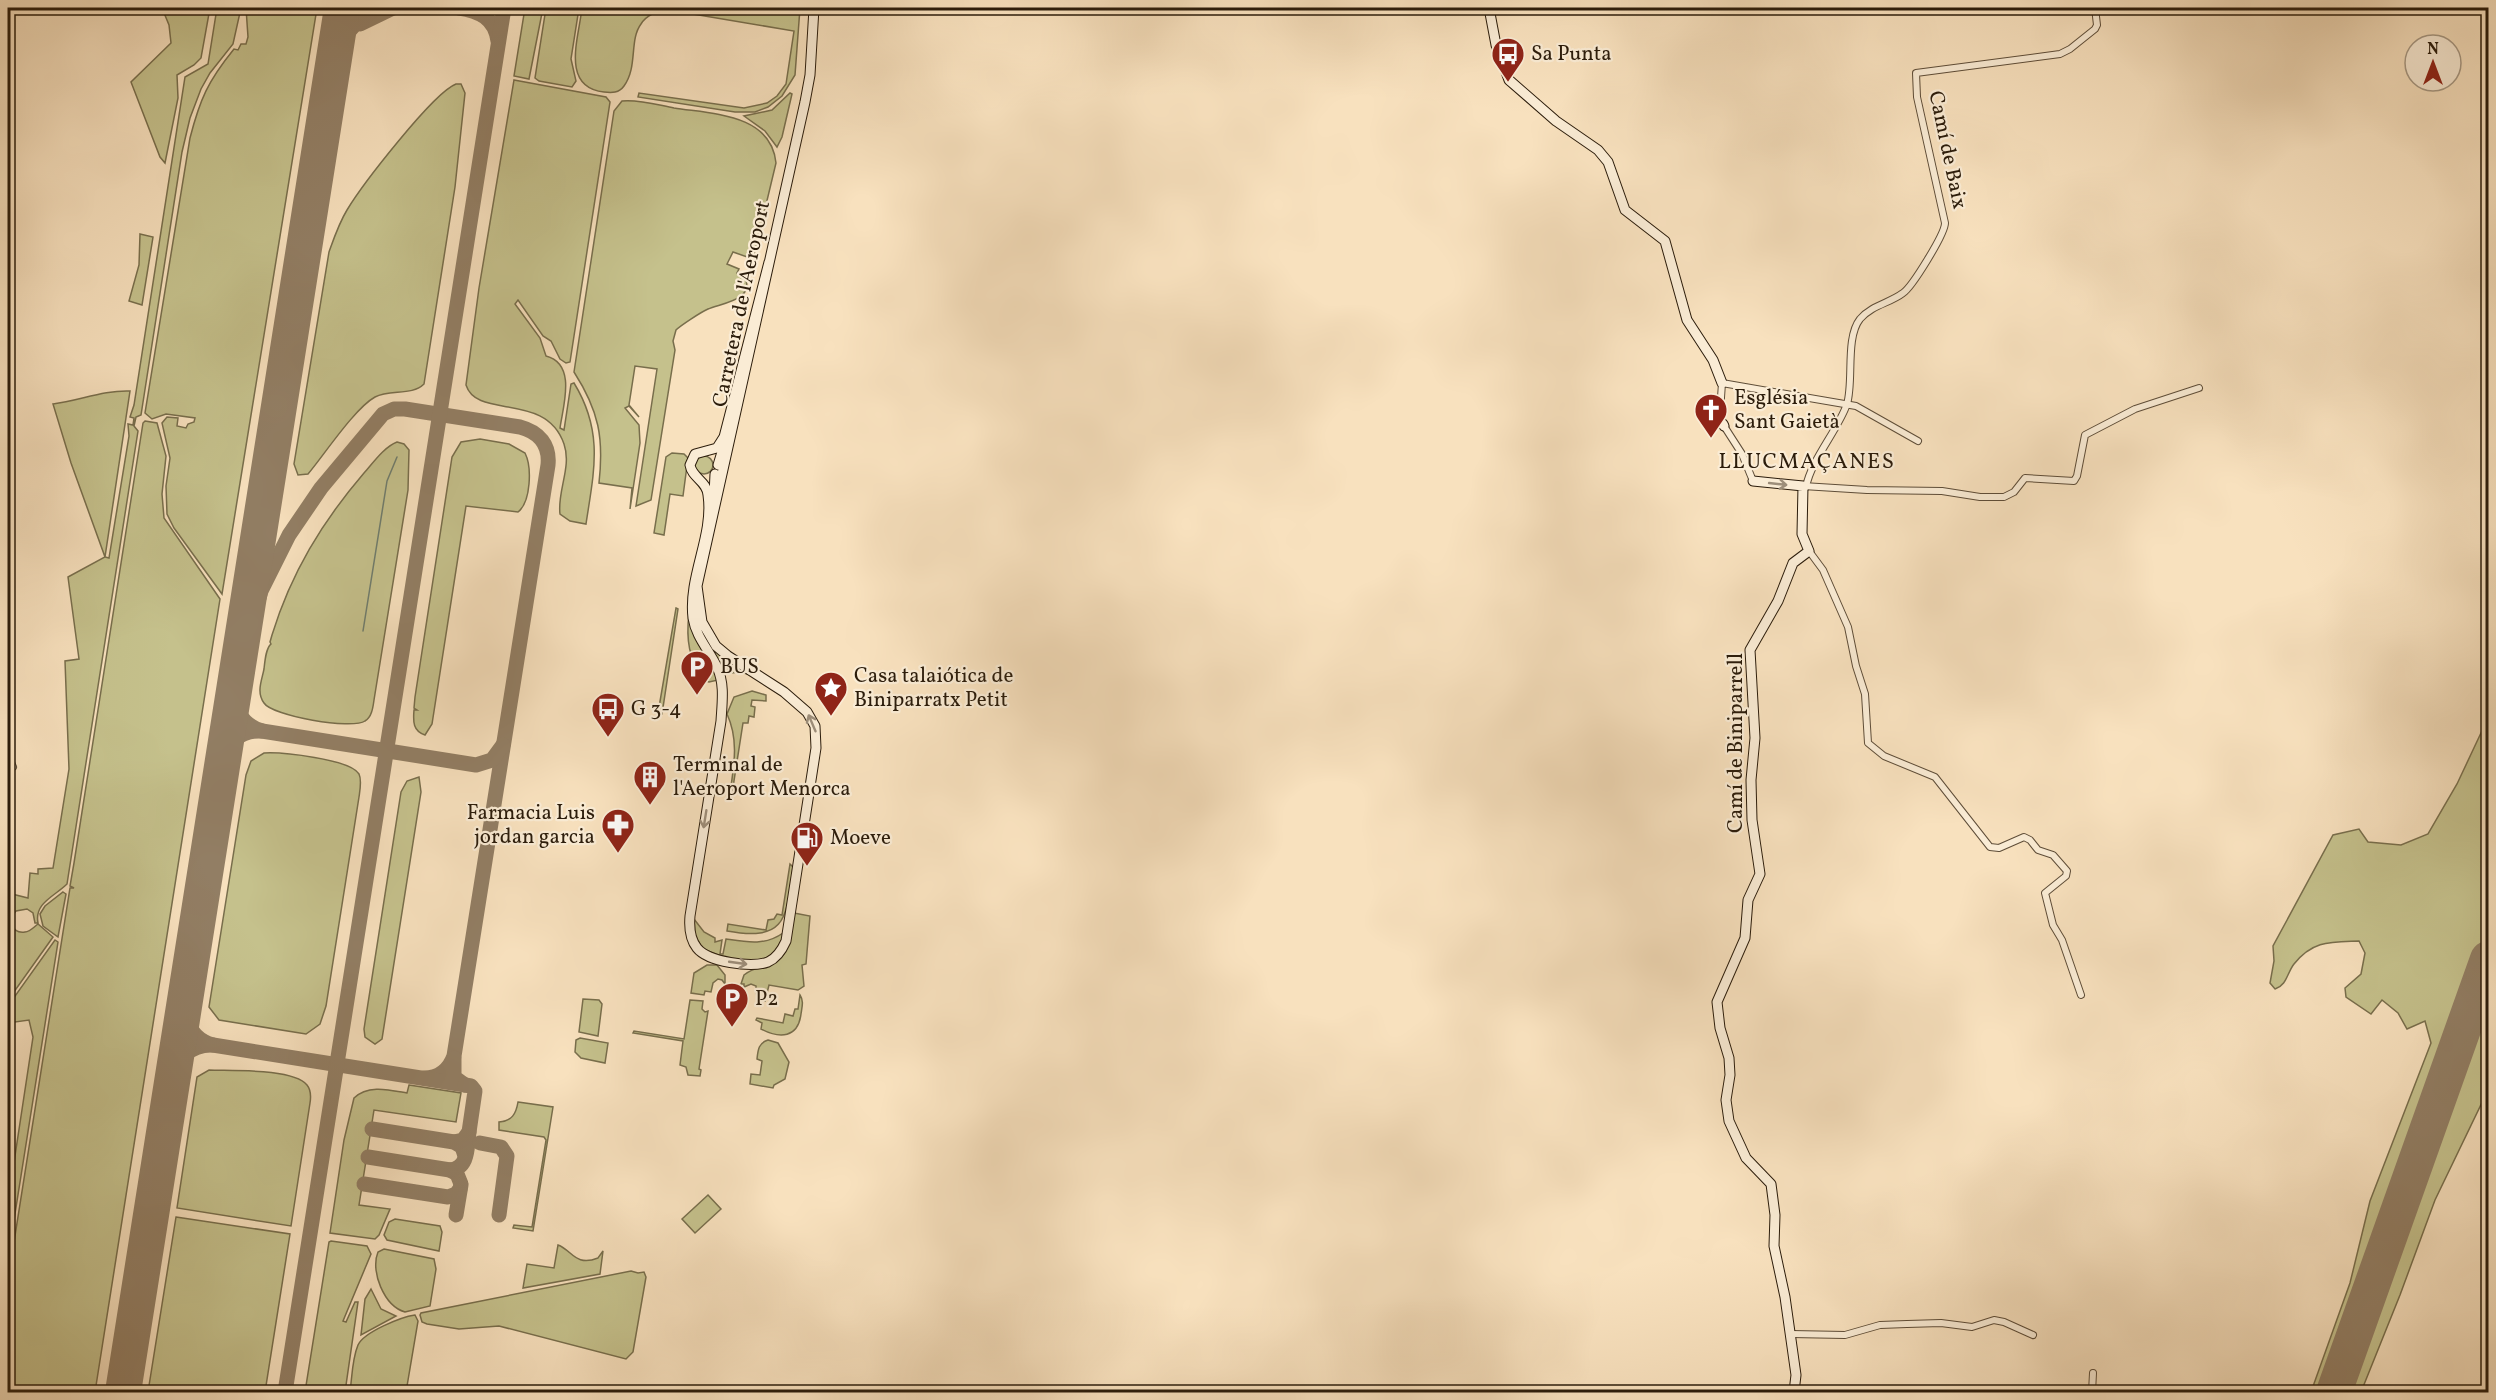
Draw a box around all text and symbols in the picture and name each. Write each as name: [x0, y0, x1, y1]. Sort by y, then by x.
north arrow: [2403, 33, 2463, 93]
bus stop icon: Sa Punta: [1490, 36, 1526, 83]
text: N: [2427, 39, 2439, 61]
place label: Sa Punta: [1531, 40, 1612, 69]
street label: Camí de Baix: [1920, 88, 1974, 212]
street label: Carretera de l'Aeroport: [706, 198, 778, 410]
place label: Església Sant Gaietà: [1734, 384, 1840, 437]
church icon: Església Sant Gaietà: [1693, 392, 1729, 439]
district label: LLUCMAÇANES: [1719, 447, 1896, 478]
one-way arrow: [1768, 479, 1787, 490]
parking icon: BUS: [679, 649, 715, 696]
place label: BUS: [720, 653, 759, 682]
street label: Camí de Biniparrell: [1722, 653, 1751, 833]
place label: Casa talaiótica de Biniparratx Petit: [854, 662, 1013, 715]
place icon: Casa talaiótica de Biniparratx Petit: [813, 670, 849, 717]
bus stop icon: G 3-4: [590, 691, 626, 738]
place label: G 3-4: [631, 695, 682, 724]
one-way arrow: [806, 714, 817, 732]
place label: Terminal de l'Aeroport Menorca: [673, 751, 851, 804]
building icon: Terminal de l'Aeroport Menorca: [632, 759, 668, 806]
place label: Farmacia Luis jordan garcia: [467, 799, 595, 852]
pharmacy icon: Farmacia Luis jordan garcia: [600, 807, 636, 854]
one-way arrow: [700, 809, 711, 829]
fuel station icon: Moeve: [789, 820, 825, 867]
place label: Moeve: [830, 824, 891, 853]
one-way arrow: [727, 958, 747, 969]
parking icon: P2: [714, 981, 750, 1028]
place label: P2: [755, 985, 778, 1014]

